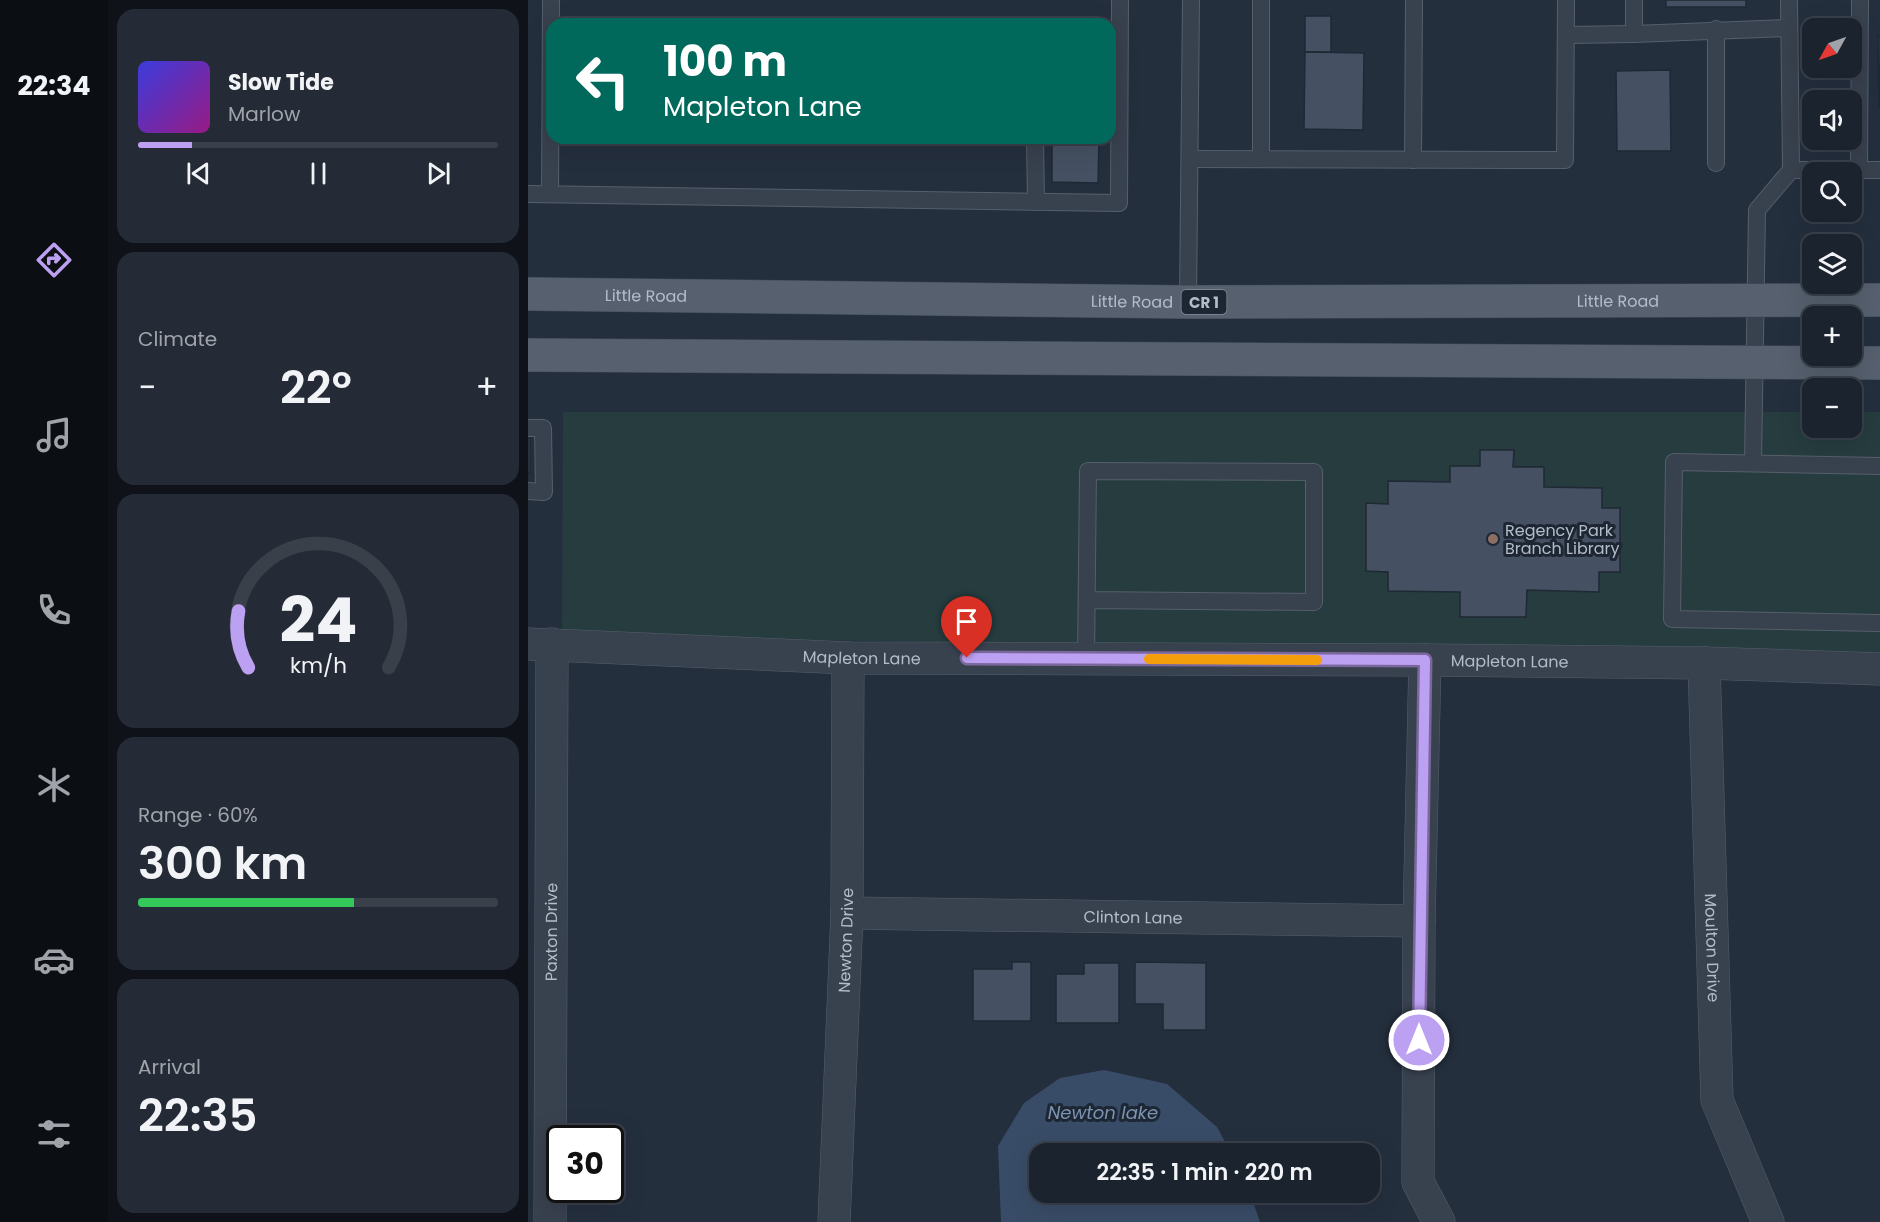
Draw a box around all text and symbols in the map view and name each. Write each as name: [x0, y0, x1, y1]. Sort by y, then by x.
north arrow: [1802, 18, 1862, 78]
map controls: [1802, 18, 1862, 438]
text: 100 m: [663, 32, 787, 91]
icon: left: [564, 42, 642, 120]
text: 22:34: [17, 67, 91, 104]
text: Slow Tide: [228, 67, 334, 98]
text: Mapleton Lane: [663, 88, 862, 125]
button: sound: [1802, 90, 1862, 150]
text: Marlow: [228, 100, 300, 128]
icon: previous: [182, 157, 215, 190]
icon: pause: [302, 157, 335, 190]
icon: next: [422, 157, 455, 190]
button: search: [1802, 162, 1862, 222]
button: layers: [1802, 234, 1862, 294]
icon: directions: [33, 239, 75, 281]
street label: Little Road: [605, 283, 687, 307]
street label: Little Road: [1091, 289, 1173, 313]
street label: Little Road: [1577, 289, 1659, 312]
road number: CR 1: [1182, 290, 1226, 314]
button: +: [1802, 306, 1862, 366]
text: Climate: [138, 325, 217, 353]
text: 22°: [280, 356, 352, 419]
text: −: [138, 364, 156, 411]
text: +: [475, 364, 498, 411]
button: −: [1802, 378, 1862, 438]
icon: music: [33, 414, 75, 456]
place label: Regency Park Branch Library: [1505, 519, 1619, 560]
marker: Regency Park Branch Library: [1486, 532, 1500, 546]
text: 24: [279, 576, 357, 664]
icon: phone: [33, 589, 75, 631]
pin: [941, 596, 992, 658]
icon: arrive: [950, 605, 983, 638]
street label: Mapleton Lane: [802, 645, 921, 670]
street label: Mapleton Lane: [1451, 649, 1569, 673]
text: km/h: [289, 650, 347, 681]
icon: climate: [33, 764, 75, 806]
text: Range · 60%: [138, 801, 258, 829]
text: 300 km: [138, 832, 307, 895]
street label: Paxton Drive: [539, 883, 563, 981]
street label: Newton Drive: [832, 888, 859, 993]
street label: Moulton Drive: [1699, 893, 1726, 1003]
street label: Clinton Lane: [1083, 905, 1183, 929]
icon: car: [33, 939, 75, 981]
position arrow: [1387, 1008, 1451, 1072]
text: Arrival: [138, 1053, 201, 1081]
text: 22:35: [138, 1084, 257, 1147]
water label: Newton lake: [1048, 1100, 1158, 1125]
icon: filters: [33, 1113, 75, 1155]
speed limit sign: 30: [546, 1125, 624, 1203]
text: 22:35 · 1 min · 220 m: [1097, 1157, 1312, 1188]

